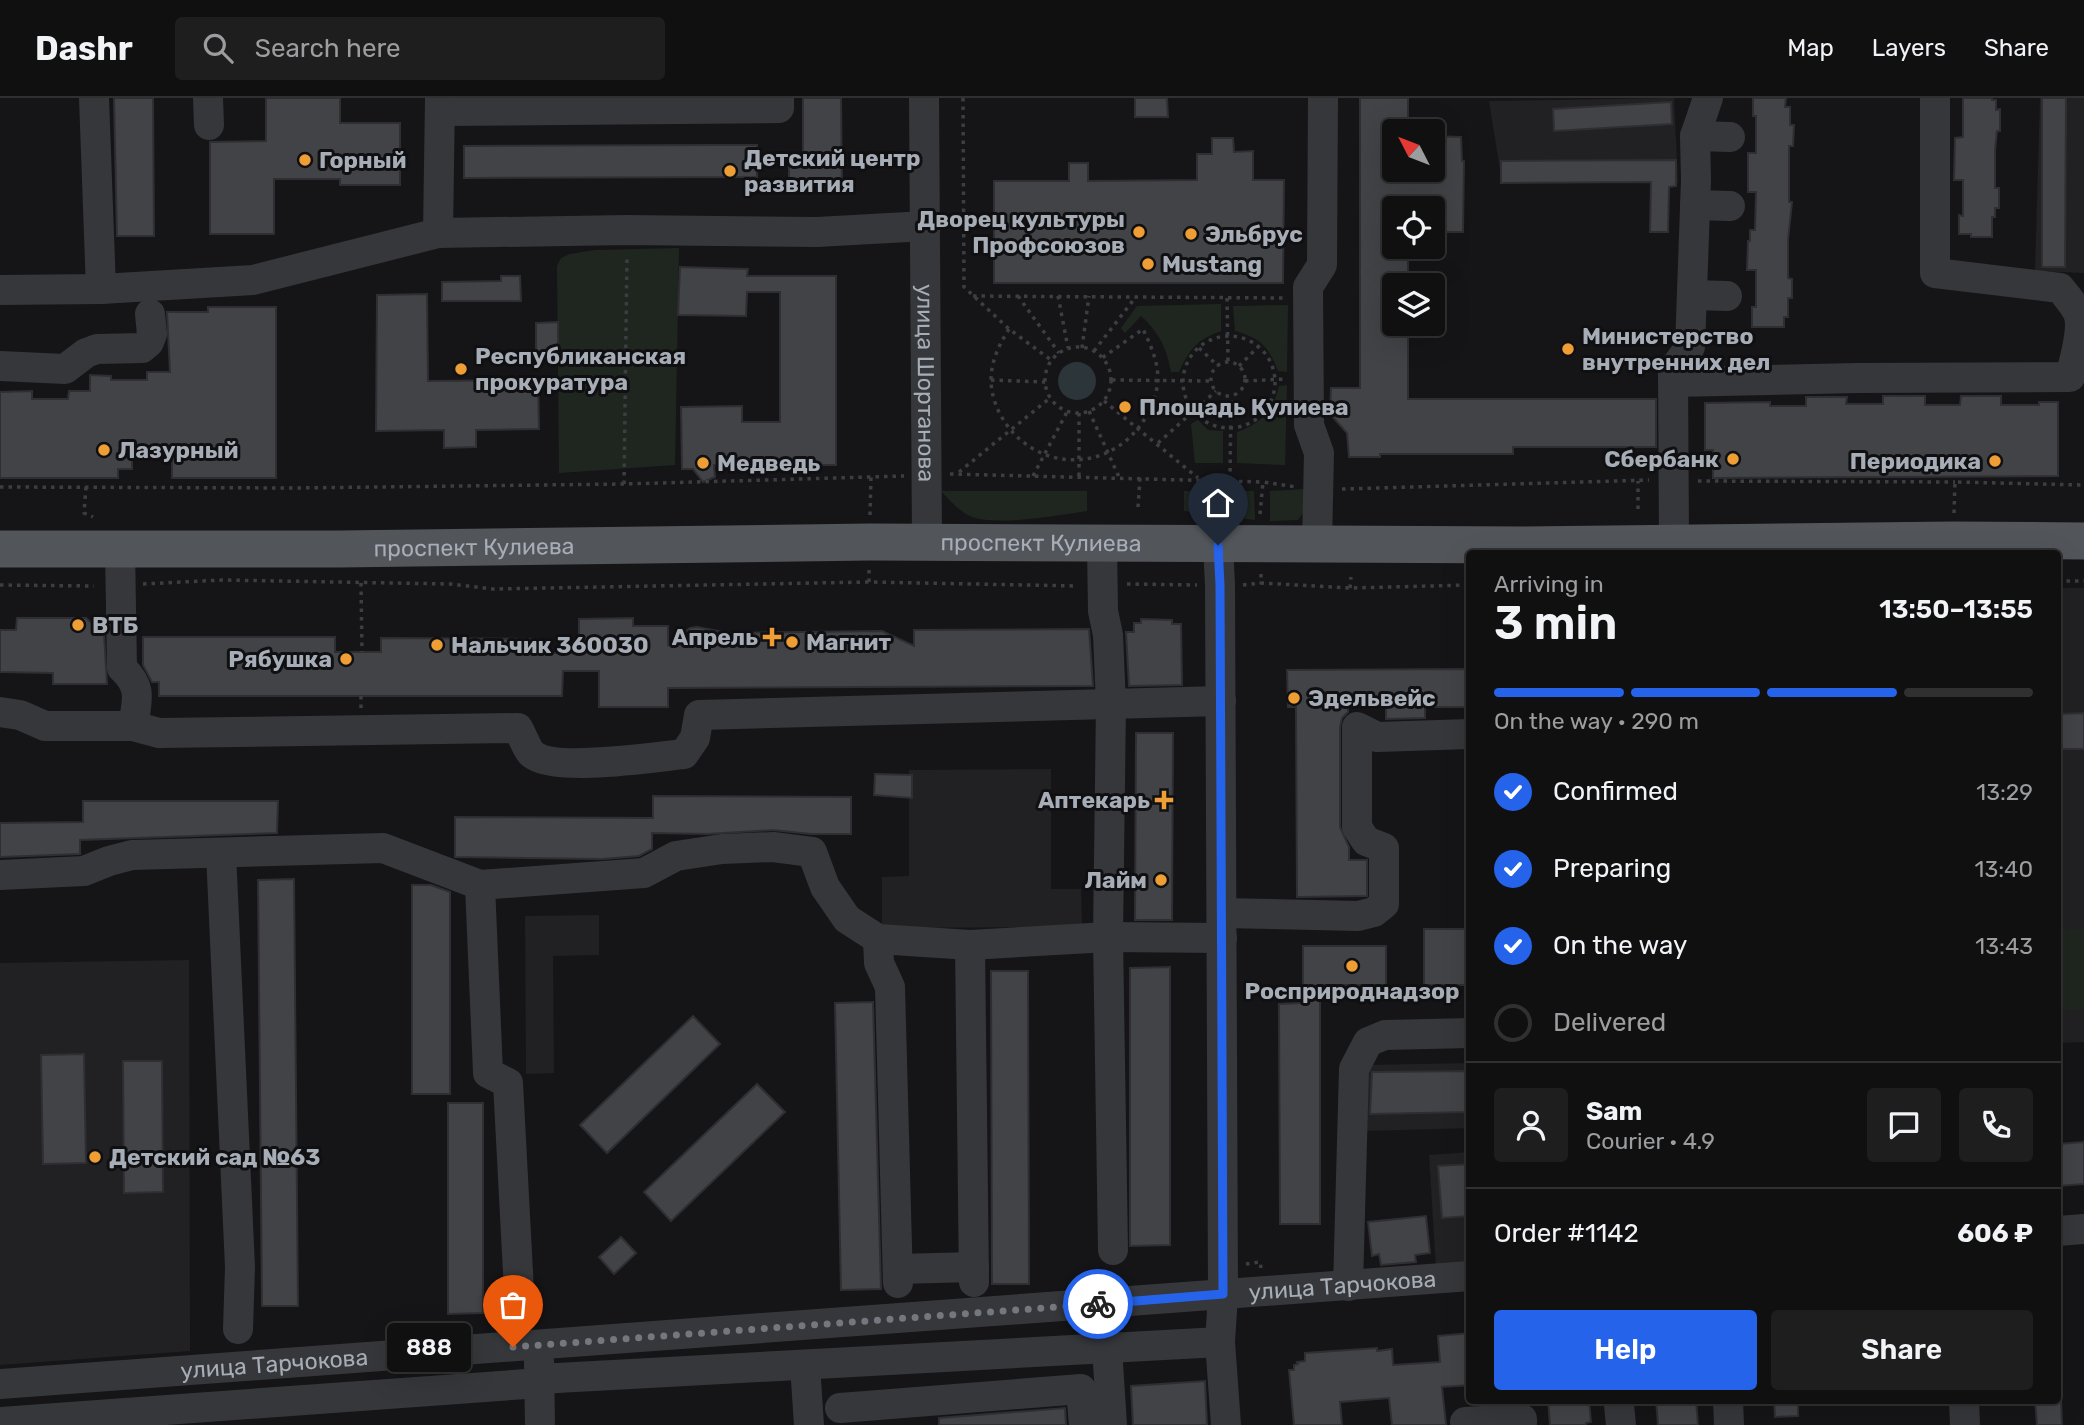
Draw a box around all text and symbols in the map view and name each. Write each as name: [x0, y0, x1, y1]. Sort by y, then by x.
search box: [175, 17, 665, 80]
text: Dashr: [35, 29, 133, 68]
icon: search: [199, 29, 237, 67]
text: Search here: [255, 33, 401, 64]
text: Map: [1787, 34, 1834, 62]
text: Layers: [1872, 34, 1946, 62]
text: Share: [1984, 34, 2049, 62]
north arrow: [1382, 119, 1446, 182]
map controls: [1382, 119, 1445, 336]
place label: Детский центр развития: [744, 144, 920, 198]
place label: Горный: [319, 146, 406, 174]
marker: Горный: [297, 152, 313, 168]
marker: Детский центр развития: [722, 163, 738, 179]
button: locate: [1382, 196, 1445, 259]
place label: Дворец культуры Профсоюзов: [917, 205, 1125, 259]
place label: Эльбрус: [1205, 220, 1303, 248]
marker: Дворец культуры Профсоюзов: [1131, 224, 1147, 240]
marker: Эльбрус: [1183, 226, 1199, 242]
place label: Mustang: [1162, 250, 1262, 278]
marker: Mustang: [1140, 256, 1156, 272]
button: layers: [1382, 273, 1445, 336]
street label: улица Шортанова: [911, 284, 941, 482]
place label: Министерство внутренних дел: [1582, 322, 1770, 376]
marker: Министерство внутренних дел: [1560, 341, 1576, 357]
place label: Республиканская прокуратура: [475, 342, 686, 396]
marker: Республиканская прокуратура: [453, 361, 469, 377]
place label: Площадь Кулиева: [1139, 393, 1349, 421]
marker: Площадь Кулиева: [1117, 399, 1133, 415]
place label: Лазурный: [118, 436, 238, 464]
marker: Лазурный: [96, 442, 112, 458]
place label: Сбербанк: [1604, 445, 1719, 473]
place label: Периодика: [1850, 447, 1981, 475]
place label: Медведь: [717, 449, 820, 477]
marker: Сбербанк: [1725, 451, 1741, 467]
marker: Периодика: [1987, 453, 2003, 469]
marker: Медведь: [695, 455, 711, 471]
pin: [1188, 473, 1248, 545]
icon: home: [1199, 484, 1237, 522]
street label: проспект Кулиева: [940, 528, 1141, 557]
street label: проспект Кулиева: [373, 532, 575, 563]
text: Arriving in: [1494, 570, 1604, 598]
text: 13:50–13:55: [1879, 594, 2033, 625]
text: 3 min: [1494, 596, 1617, 651]
place label: ВТБ: [92, 611, 138, 639]
marker: ВТБ: [70, 617, 86, 633]
place label: Апрель: [672, 623, 758, 651]
place label: Магнит: [806, 628, 892, 656]
marker: Апрель: [764, 629, 780, 645]
place label: Нальчик 360030: [451, 631, 649, 659]
marker: Магнит: [784, 634, 800, 650]
marker: Нальчик 360030: [429, 637, 445, 653]
place label: Рябушка: [228, 645, 332, 673]
marker: Рябушка: [338, 651, 354, 667]
place label: Эдельвейс: [1308, 684, 1436, 712]
marker: Эдельвейс: [1286, 690, 1302, 706]
text: On the way · 290 m: [1494, 707, 1699, 735]
icon: check: [1494, 773, 1532, 811]
text: Confirmed: [1553, 776, 1678, 807]
text: 13:29: [1976, 778, 2033, 806]
place label: Аптекарь: [1038, 786, 1150, 814]
marker: Аптекарь: [1156, 792, 1172, 808]
icon: check: [1494, 850, 1532, 888]
text: Preparing: [1553, 853, 1671, 884]
text: 13:40: [1975, 855, 2033, 883]
place label: Лайм: [1085, 866, 1147, 894]
marker: Лайм: [1153, 872, 1169, 888]
icon: check: [1494, 927, 1532, 965]
text: On the way: [1553, 930, 1687, 961]
text: 13:43: [1975, 932, 2033, 960]
marker: Росприроднадзор: [1344, 958, 1360, 974]
place label: Росприроднадзор: [1244, 977, 1460, 1005]
text: Delivered: [1553, 1007, 1666, 1038]
button: person: [1494, 1088, 1568, 1162]
button: chat: [1867, 1088, 1941, 1162]
button: phone: [1959, 1088, 2033, 1162]
text: Sam: [1586, 1096, 1642, 1127]
text: Courier · 4.9: [1586, 1127, 1715, 1155]
place label: Детский сад №63: [109, 1143, 320, 1171]
marker: Детский сад №63: [87, 1149, 103, 1165]
text: Order #1142: [1494, 1218, 1639, 1249]
text: 606 ₽: [1957, 1218, 2033, 1249]
street label: улица Тарчокова: [1248, 1265, 1437, 1306]
courier: [1063, 1269, 1133, 1339]
pin: [483, 1275, 543, 1347]
icon: bike: [1079, 1285, 1117, 1323]
icon: bag: [494, 1286, 532, 1324]
button: Help: [1494, 1310, 1757, 1390]
button: Share: [1771, 1310, 2033, 1390]
callout: 888: [387, 1322, 471, 1372]
text: 888: [406, 1333, 452, 1361]
street label: улица Тарчокова: [179, 1343, 369, 1385]

